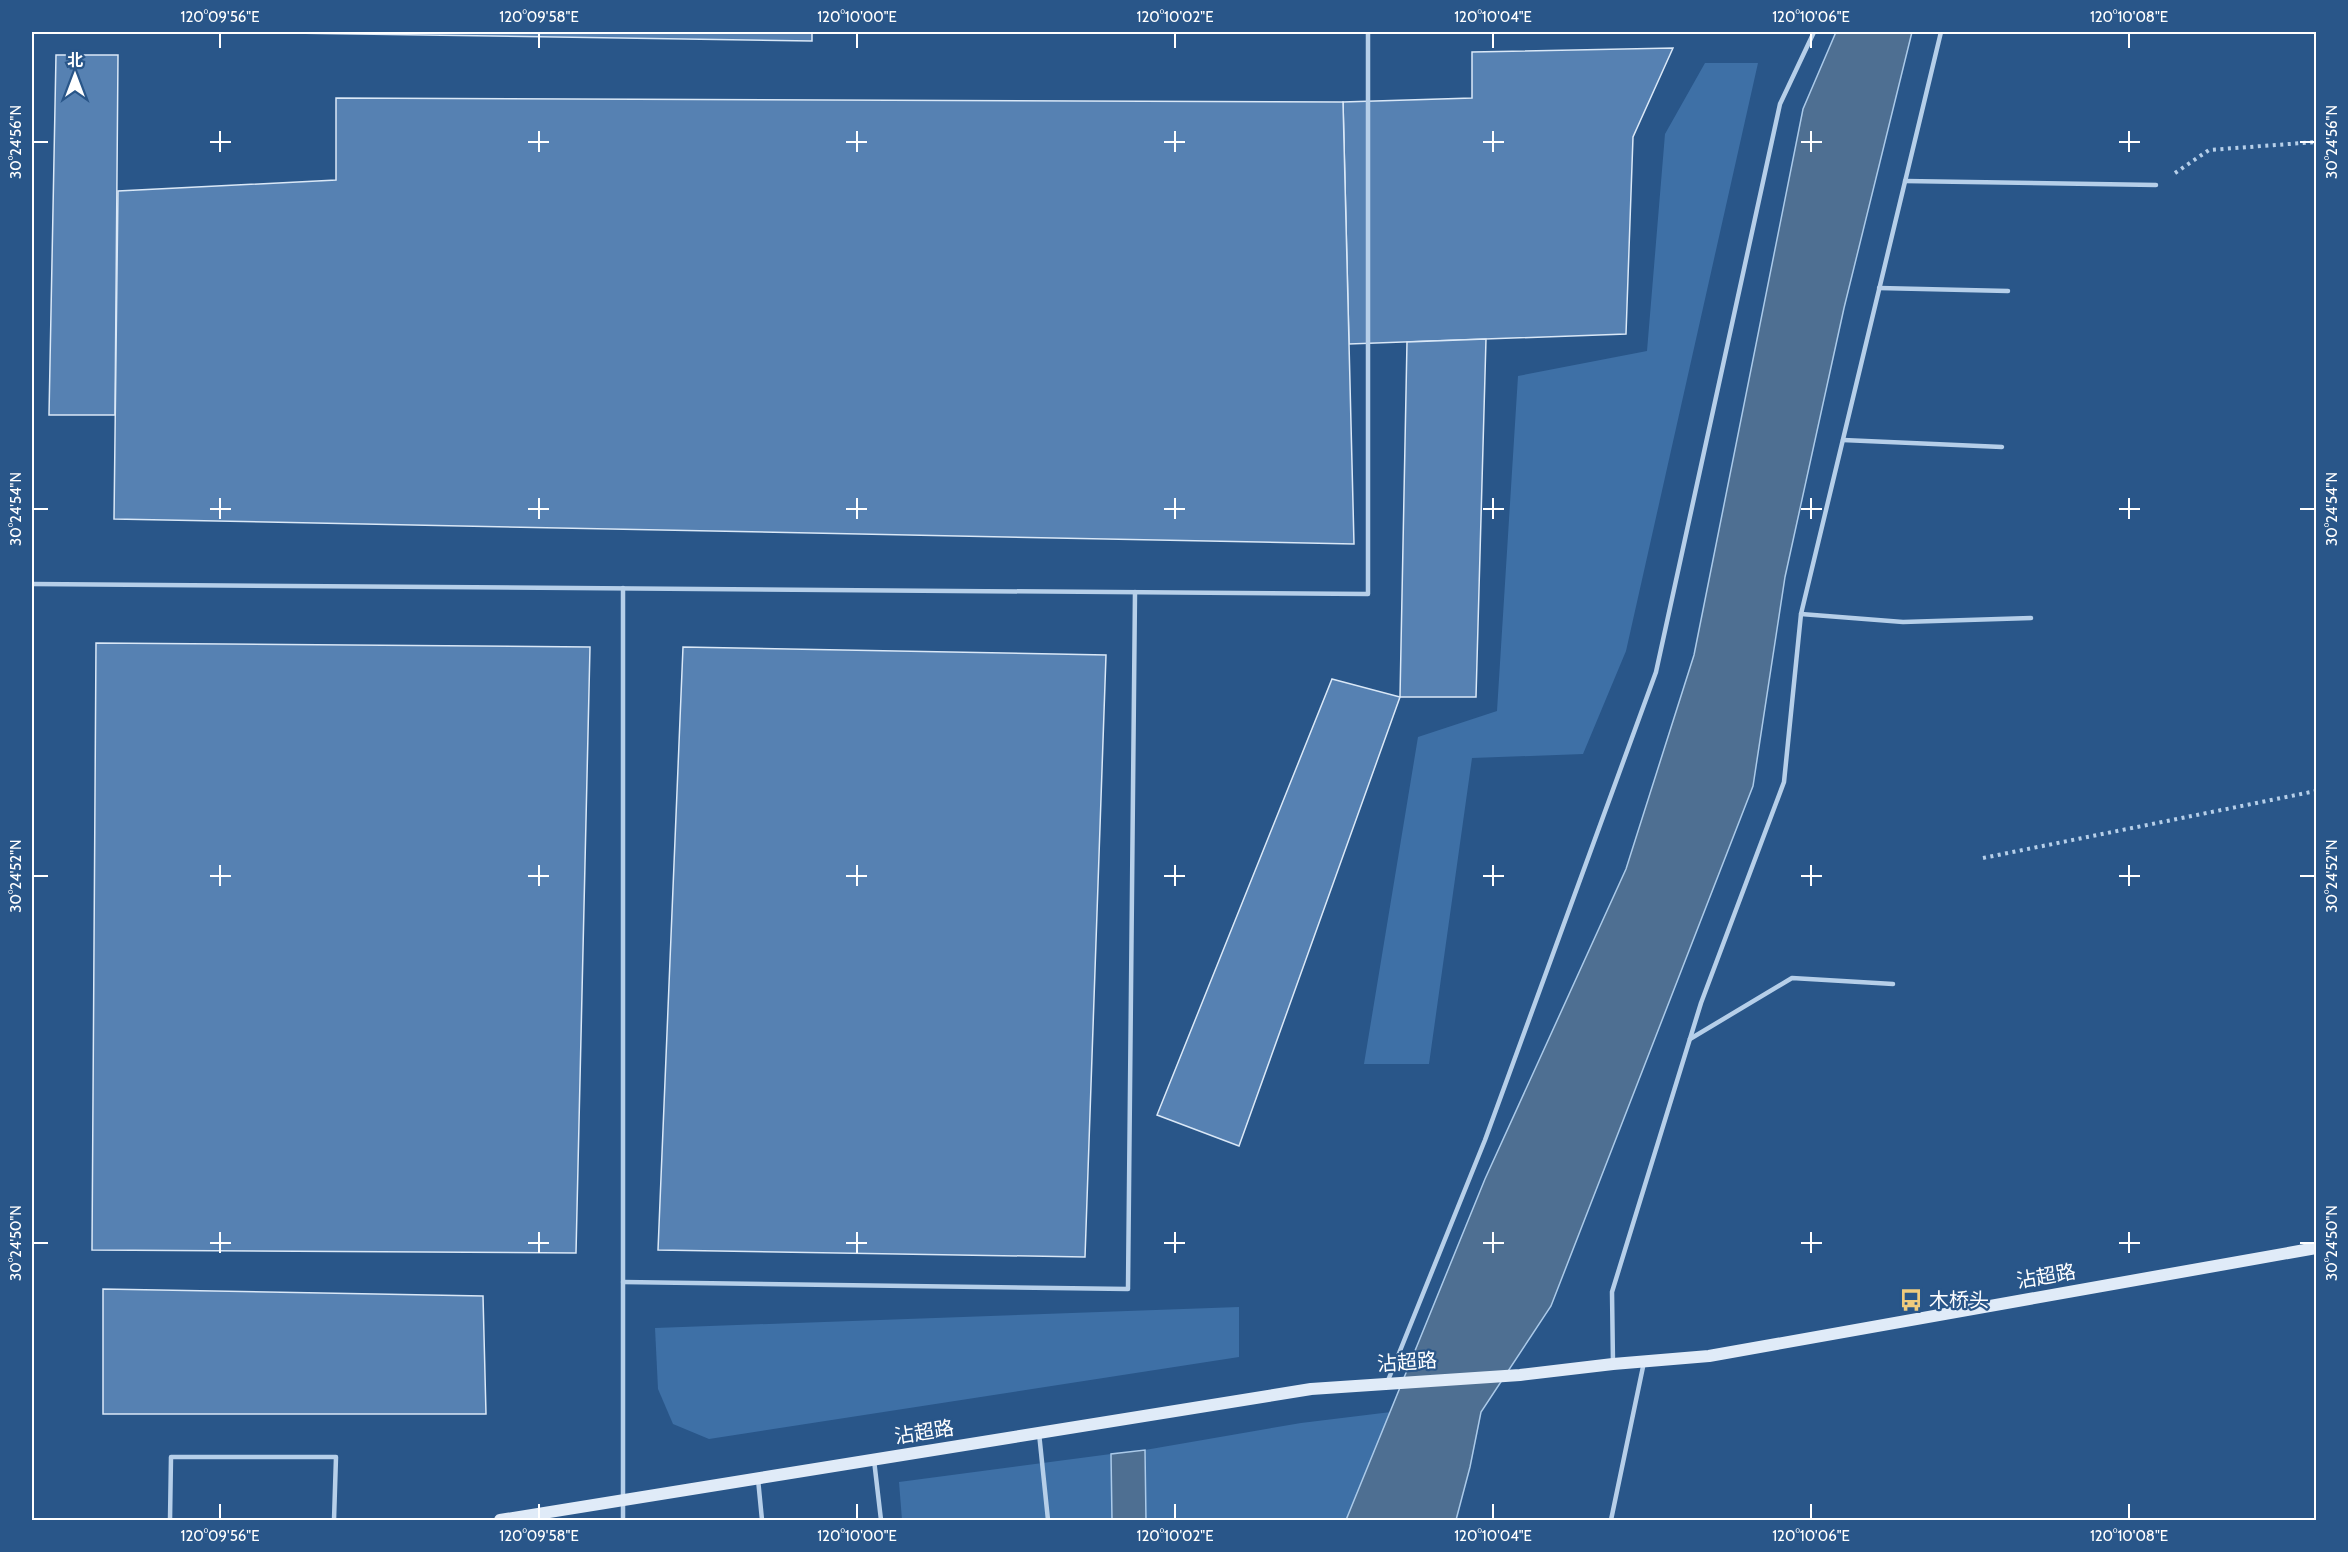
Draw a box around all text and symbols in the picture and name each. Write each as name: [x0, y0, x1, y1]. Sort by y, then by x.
text: 120°09'56"E: [181, 8, 259, 26]
text: 120°09'58"E: [499, 8, 579, 26]
text: 120°10'00"E: [817, 8, 897, 26]
text: 120°10'02"E: [1137, 8, 1214, 26]
text: 120°10'04"E: [1454, 8, 1532, 26]
text: 120°10'06"E: [1772, 8, 1850, 26]
text: 120°10'08"E: [2090, 8, 2168, 26]
north arrow: [45, 45, 105, 105]
text: 北: [67, 51, 83, 70]
text: 30°24'56"N: [7, 105, 25, 179]
text: 30°24'56"N: [2323, 105, 2341, 179]
text: 30°24'54"N: [7, 472, 25, 546]
text: 30°24'54"N: [2323, 472, 2341, 546]
text: 30°24'52"N: [7, 839, 25, 913]
text: 30°24'52"N: [2323, 839, 2341, 913]
text: 30°24'50"N: [7, 1205, 25, 1281]
text: 30°24'50"N: [2323, 1205, 2341, 1281]
street label: 沾超路: [2014, 1259, 2078, 1293]
bus stop icon: 木桥头: [1898, 1287, 1924, 1313]
place label: 木桥头: [1929, 1288, 1989, 1312]
street label: 沾超路: [1376, 1348, 1438, 1376]
street label: 沾超路: [892, 1415, 956, 1449]
text: 120°09'56"E: [181, 1527, 259, 1545]
text: 120°09'58"E: [499, 1527, 579, 1545]
text: 120°10'00"E: [817, 1527, 897, 1545]
text: 120°10'02"E: [1137, 1527, 1214, 1545]
text: 120°10'04"E: [1454, 1527, 1532, 1545]
text: 120°10'06"E: [1772, 1527, 1850, 1545]
text: 120°10'08"E: [2090, 1527, 2168, 1545]

